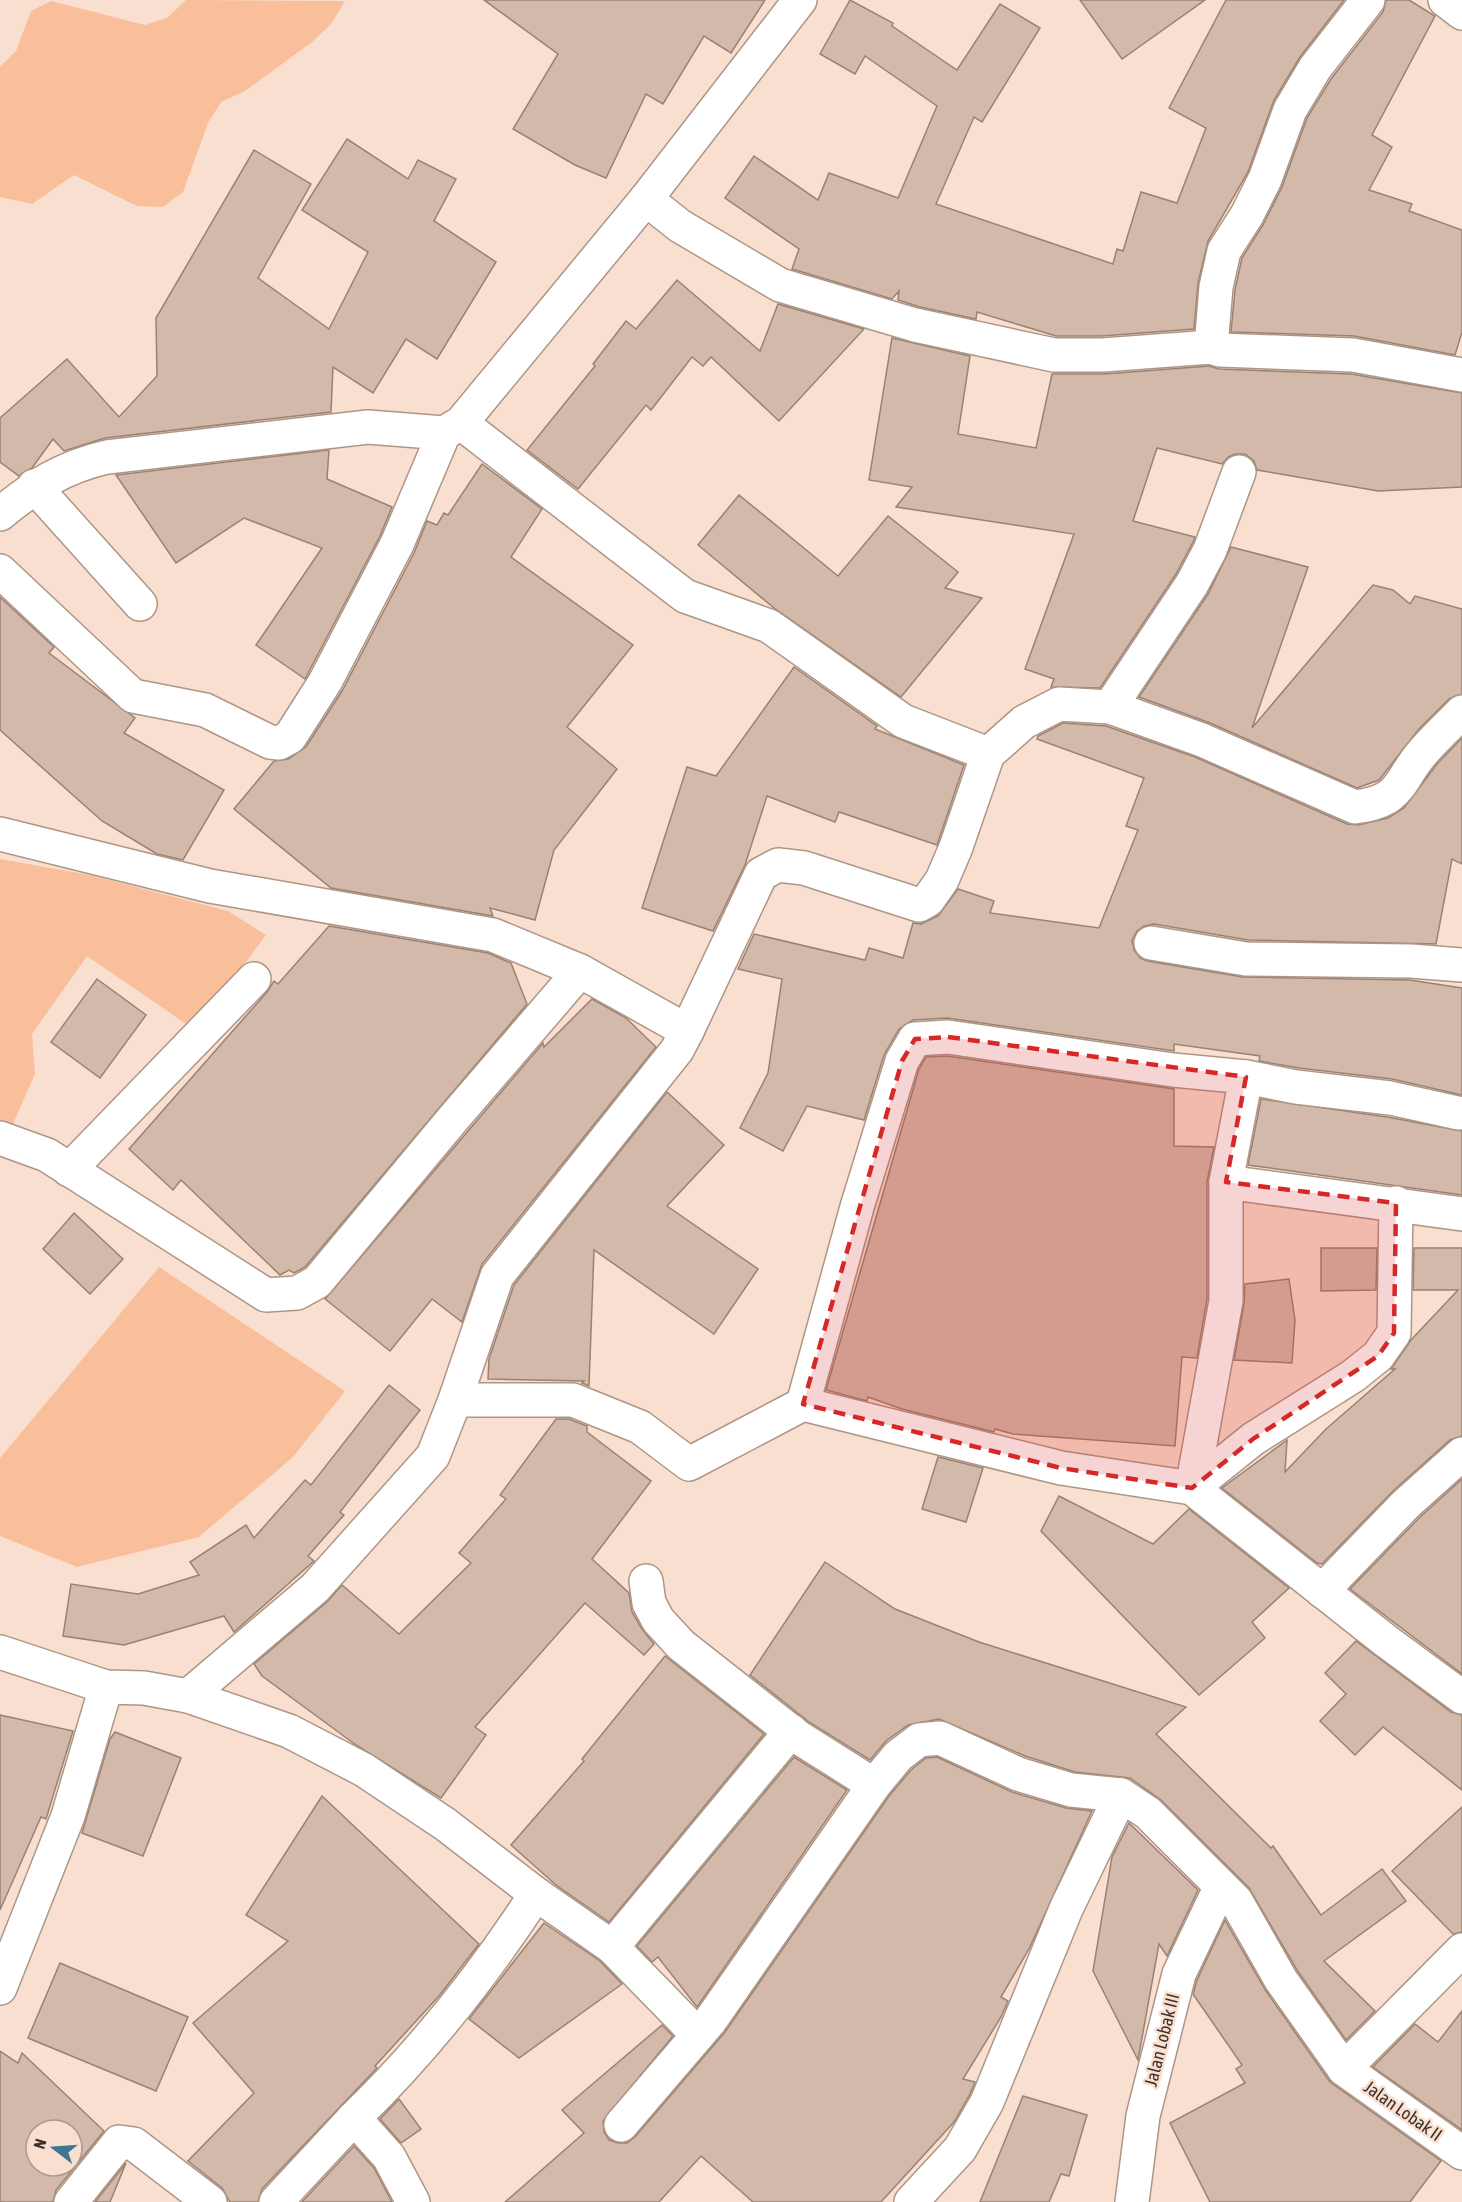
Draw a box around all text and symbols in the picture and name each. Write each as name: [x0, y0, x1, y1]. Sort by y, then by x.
street label: Jalan Lobak III: [1140, 1991, 1183, 2088]
street label: Jalan Lobak II: [1360, 2076, 1446, 2145]
north arrow: [24, 2118, 84, 2178]
text: N: [30, 2136, 50, 2151]

